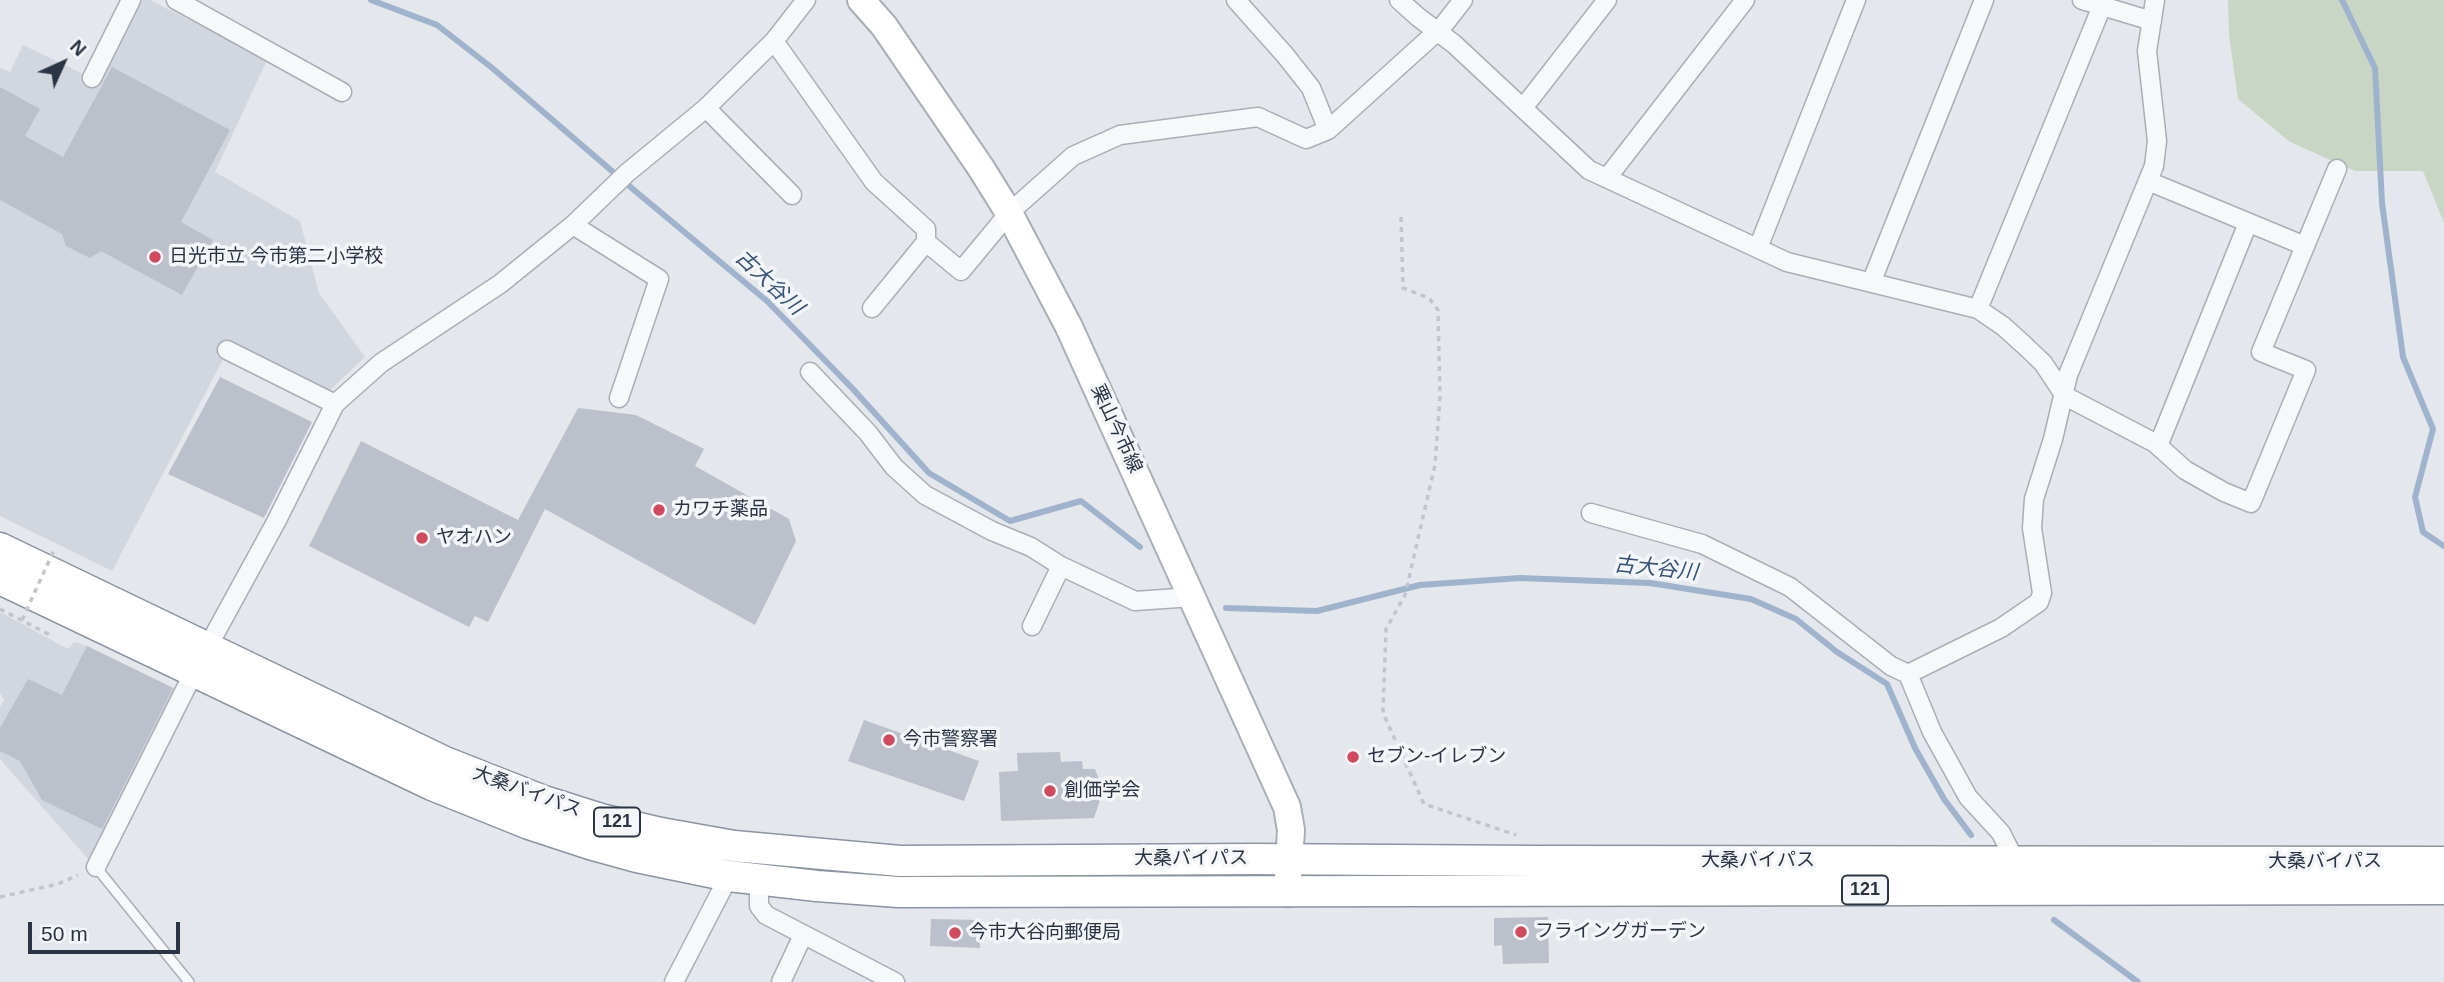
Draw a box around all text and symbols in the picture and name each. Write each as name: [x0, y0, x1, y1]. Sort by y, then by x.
north arrow: [28, 28, 98, 98]
text: N: [66, 36, 90, 60]
water label: 古大谷川: [730, 245, 808, 321]
place label: 日光市立 今市第二小学校: [169, 246, 383, 268]
marker: 日光市立 今市第二小学校: [147, 249, 163, 265]
street label: 栗山今市線: [1086, 381, 1146, 477]
place label: カワチ薬品: [673, 499, 768, 521]
marker: カワチ薬品: [651, 502, 667, 518]
place label: ヤオハン: [436, 527, 512, 549]
marker: ヤオハン: [414, 530, 430, 546]
water label: 古大谷川: [1613, 552, 1699, 586]
place label: 今市警察署: [903, 729, 998, 751]
marker: 今市警察署: [881, 732, 897, 748]
place label: セブン-イレブン: [1367, 746, 1506, 768]
marker: セブン-イレブン: [1345, 749, 1361, 765]
street label: 大桑バイパス: [470, 762, 584, 822]
place label: 創価学会: [1064, 780, 1140, 802]
marker: 創価学会: [1042, 783, 1058, 799]
road number: 121: [594, 808, 640, 836]
street label: 大桑バイパス: [1134, 848, 1248, 870]
street label: 大桑バイパス: [1701, 850, 1815, 872]
street label: 大桑バイパス: [2268, 851, 2382, 873]
road number: 121: [1842, 876, 1888, 904]
scale bar: [32, 908, 184, 952]
place label: フライングガーデン: [1535, 921, 1706, 943]
text: 50 m: [41, 922, 88, 945]
place label: 今市大谷向郵便局: [969, 922, 1121, 944]
marker: フライングガーデン: [1513, 924, 1529, 940]
marker: 今市大谷向郵便局: [947, 925, 963, 941]

